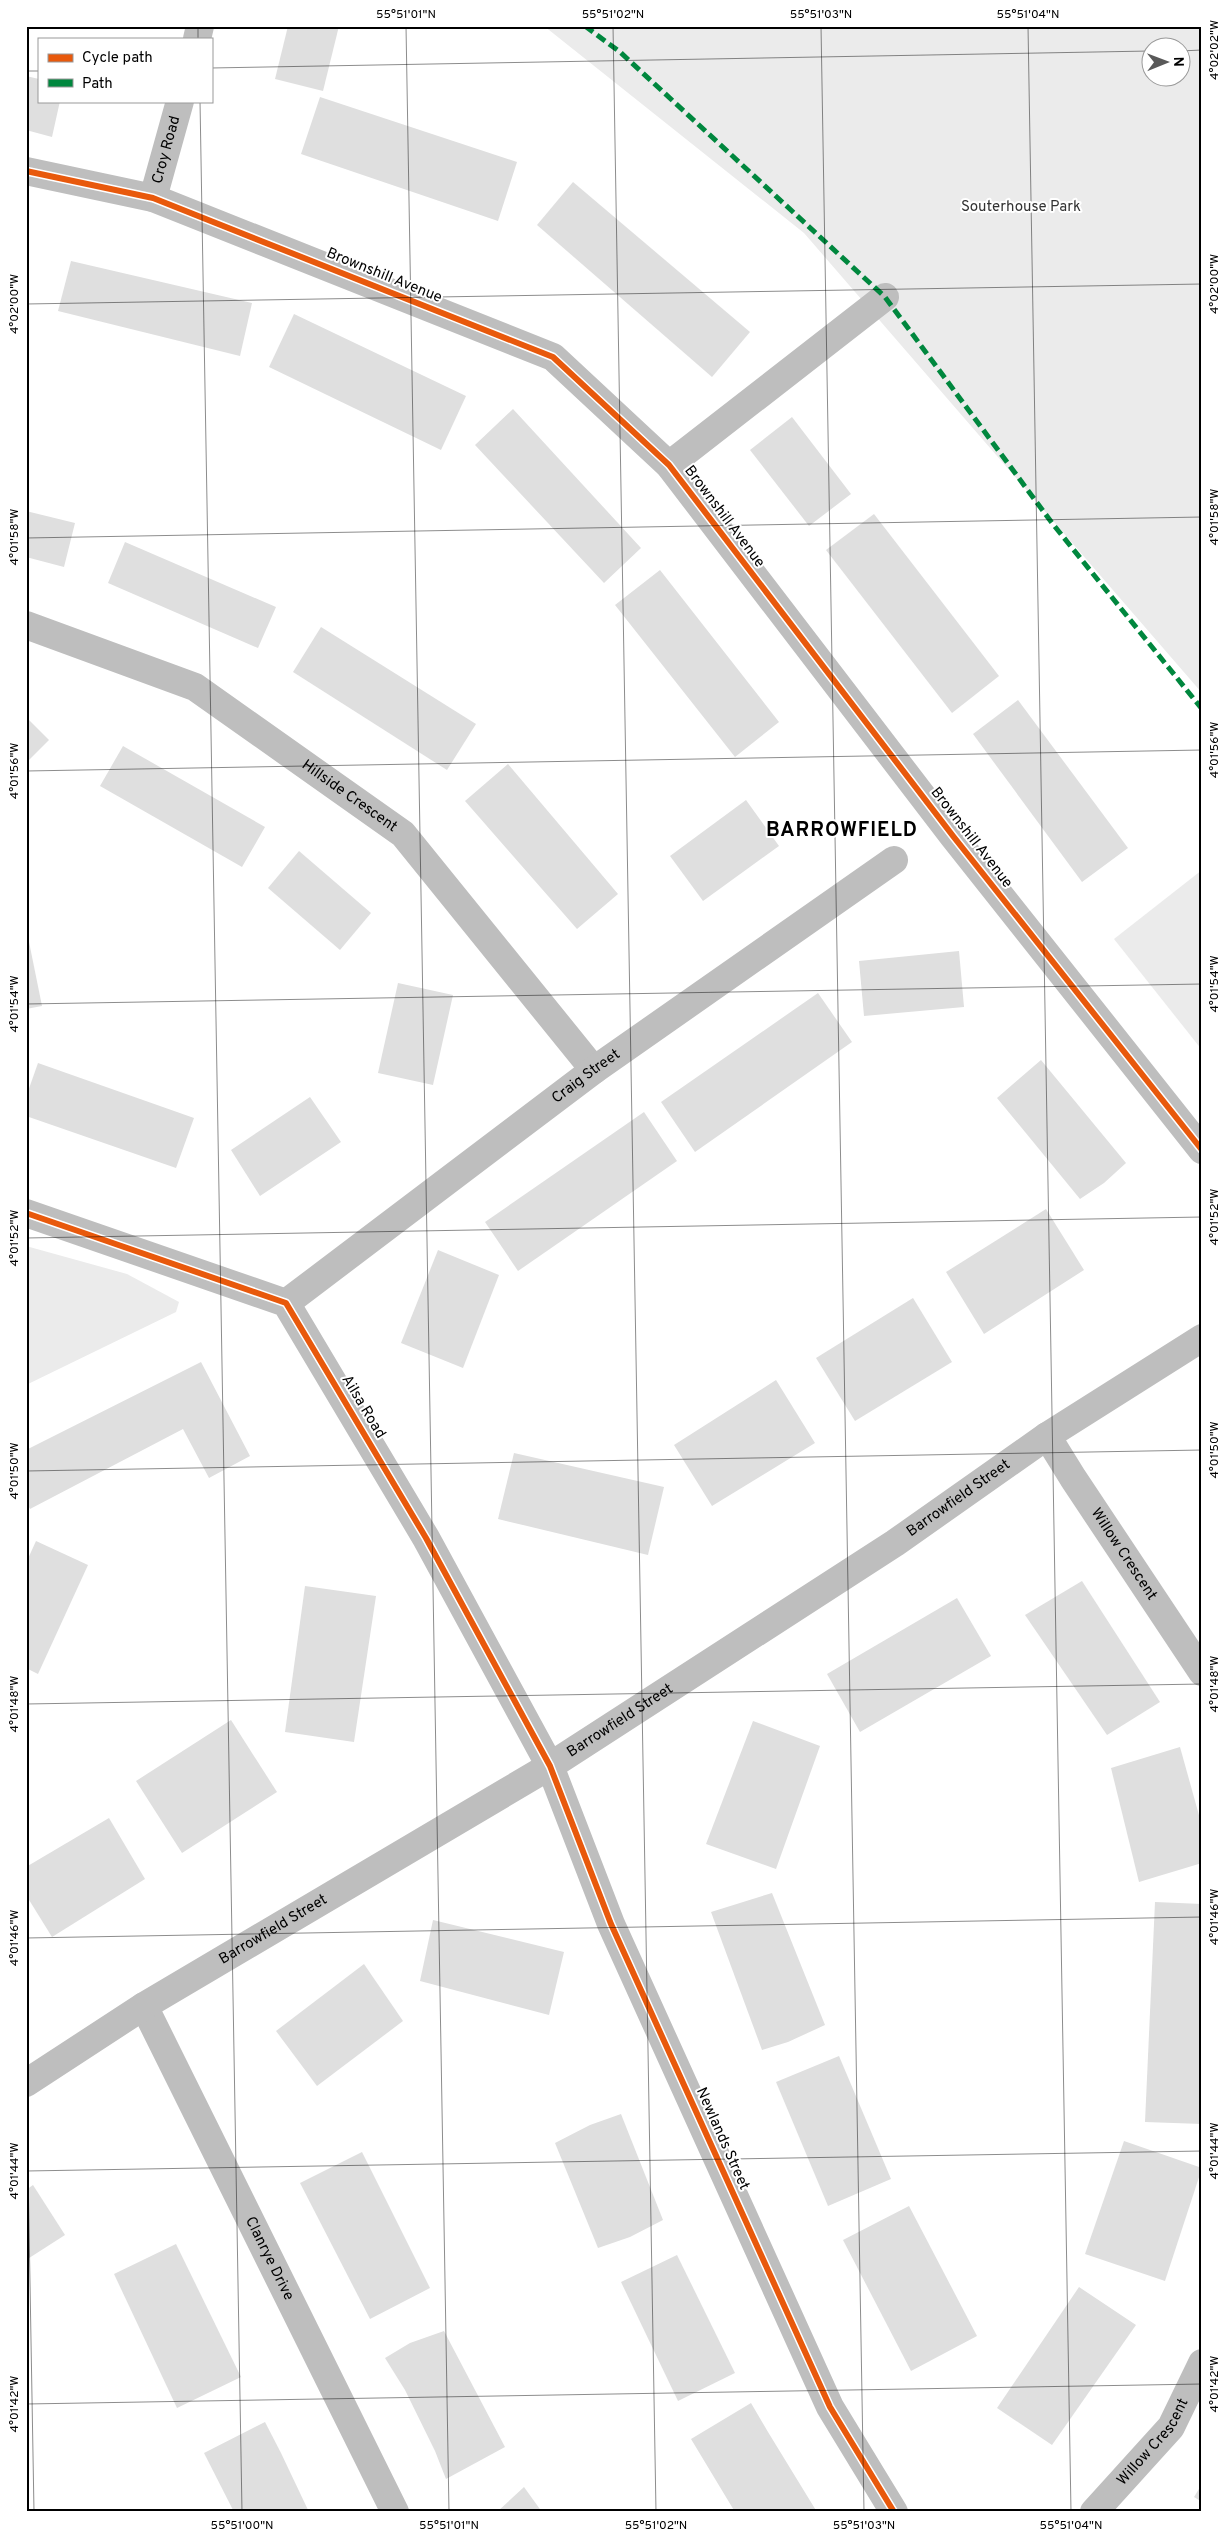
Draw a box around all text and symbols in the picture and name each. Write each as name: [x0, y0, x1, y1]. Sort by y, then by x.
text: 55°51'01"N: [376, 7, 436, 23]
text: 55°51'02"N: [582, 7, 644, 23]
text: 55°51'03"N: [790, 7, 852, 23]
text: 55°51'04"N: [997, 7, 1059, 23]
text: 4°02'02"W: [1207, 20, 1223, 80]
legend: [38, 38, 212, 102]
north arrow: [1140, 38, 1190, 88]
text: Cycle path: [82, 49, 153, 68]
text: N: [1169, 57, 1186, 67]
text: Path: [82, 75, 113, 94]
street label: Croy Road: [148, 114, 185, 186]
park label: Souterhouse Park: [961, 198, 1081, 217]
street label: Brownshill Avenue: [323, 244, 445, 308]
text: 4°02'00"W: [1207, 254, 1223, 314]
text: 4°02'00"W: [7, 274, 23, 334]
street label: Brownshill Avenue: [679, 462, 769, 572]
text: 4°01'58"W: [1207, 489, 1223, 545]
text: 4°01'58"W: [7, 509, 23, 565]
text: 4°01'56"W: [1207, 722, 1223, 778]
text: 4°01'56"W: [7, 743, 23, 799]
street label: Hillside Crescent: [298, 756, 401, 836]
street label: Brownshill Avenue: [926, 784, 1016, 892]
district label: BARROWFIELD: [766, 818, 918, 844]
text: 4°01'54"W: [1207, 955, 1223, 1013]
text: 4°01'54"W: [7, 975, 23, 1033]
street label: Craig Street: [548, 1045, 624, 1108]
text: 4°01'52"W: [1207, 1189, 1223, 1245]
text: 4°01'52"W: [7, 1210, 23, 1266]
street label: Ailsa Road: [337, 1372, 389, 1442]
text: 4°01'50"W: [1207, 1421, 1223, 1479]
text: 4°01'50"W: [7, 1442, 23, 1500]
street label: Barrowfield Street: [903, 1455, 1014, 1541]
street label: Willow Crescent: [1086, 1505, 1161, 1604]
text: 4°01'48"W: [1207, 1656, 1223, 1712]
text: 4°01'48"W: [7, 1676, 23, 1732]
street label: Barrowfield Street: [564, 1679, 677, 1762]
text: 4°01'46"W: [1207, 1889, 1223, 1945]
street label: Barrowfield Street: [216, 1890, 331, 1969]
text: 4°01'46"W: [7, 1910, 23, 1966]
street label: Newlands Street: [691, 2085, 753, 2193]
text: 4°01'44"W: [1207, 2123, 1223, 2179]
text: 4°01'44"W: [7, 2143, 23, 2199]
street label: Clanrye Drive: [240, 2213, 298, 2304]
text: 4°01'42"W: [1207, 2356, 1223, 2412]
text: 4°01'42"W: [7, 2376, 23, 2432]
street label: Willow Crescent: [1113, 2395, 1193, 2490]
text: 55°51'00"N: [211, 2518, 273, 2534]
text: 55°51'01"N: [419, 2518, 479, 2534]
text: 55°51'02"N: [625, 2518, 687, 2534]
text: 55°51'03"N: [833, 2518, 895, 2534]
text: 55°51'04"N: [1040, 2518, 1102, 2534]

